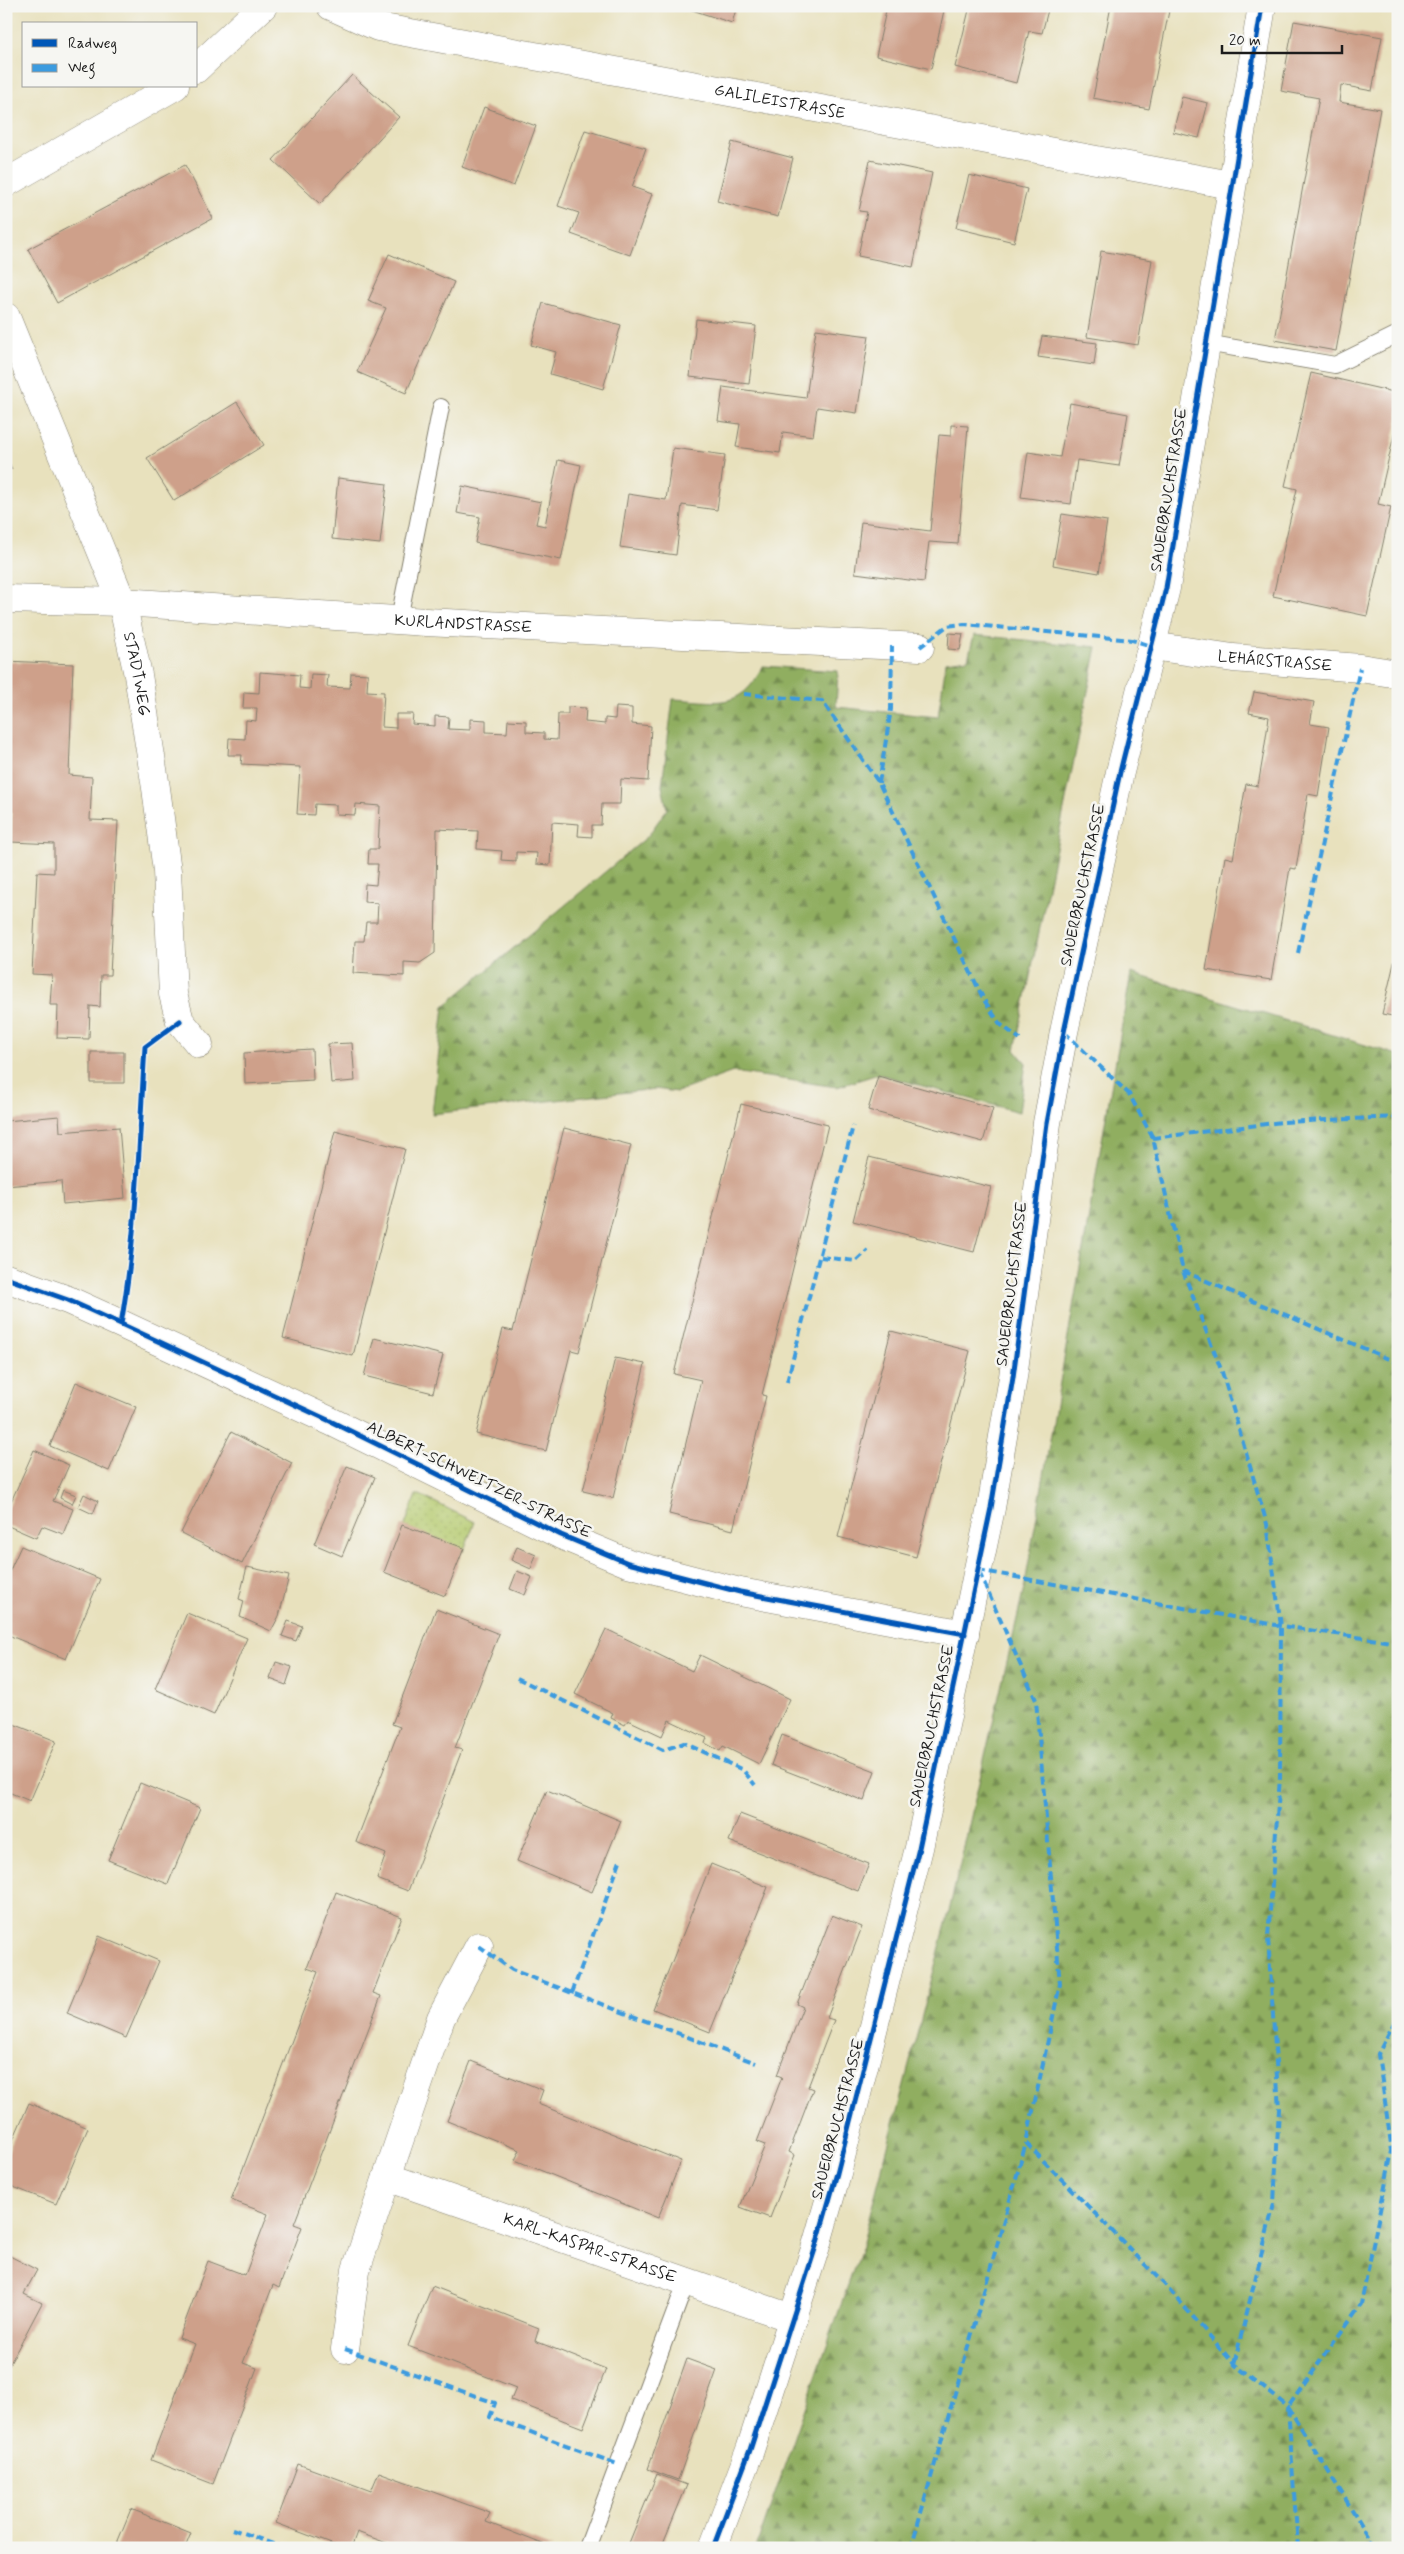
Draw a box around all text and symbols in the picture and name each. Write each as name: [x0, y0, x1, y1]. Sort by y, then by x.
legend: [22, 22, 198, 88]
scale bar: [1222, 22, 1342, 54]
text: 20 m: [1229, 31, 1261, 51]
text: Radweg: [68, 34, 117, 54]
text: Weg: [68, 58, 95, 79]
street label: GALILEISTRASSE: [713, 79, 847, 124]
street label: SAUERBRUCHSTRASSE: [1146, 406, 1192, 574]
street label: KURLANDSTRASSE: [394, 609, 533, 638]
street label: STADTWEG: [118, 630, 155, 717]
street label: LEHÁRSTRASSE: [1216, 645, 1333, 676]
street label: SAUERBRUCHSTRASSE: [1055, 802, 1111, 968]
street label: SAUERBRUCHSTRASSE: [991, 1200, 1033, 1368]
street label: ALBERT-SCHWEITZER-STRASSE: [363, 1416, 595, 1544]
street label: SAUERBRUCHSTRASSE: [904, 1643, 960, 1809]
street label: SAUERBRUCHSTRASSE: [806, 2036, 870, 2202]
street label: KARL-KASPAR-STRASSE: [501, 2208, 679, 2288]

